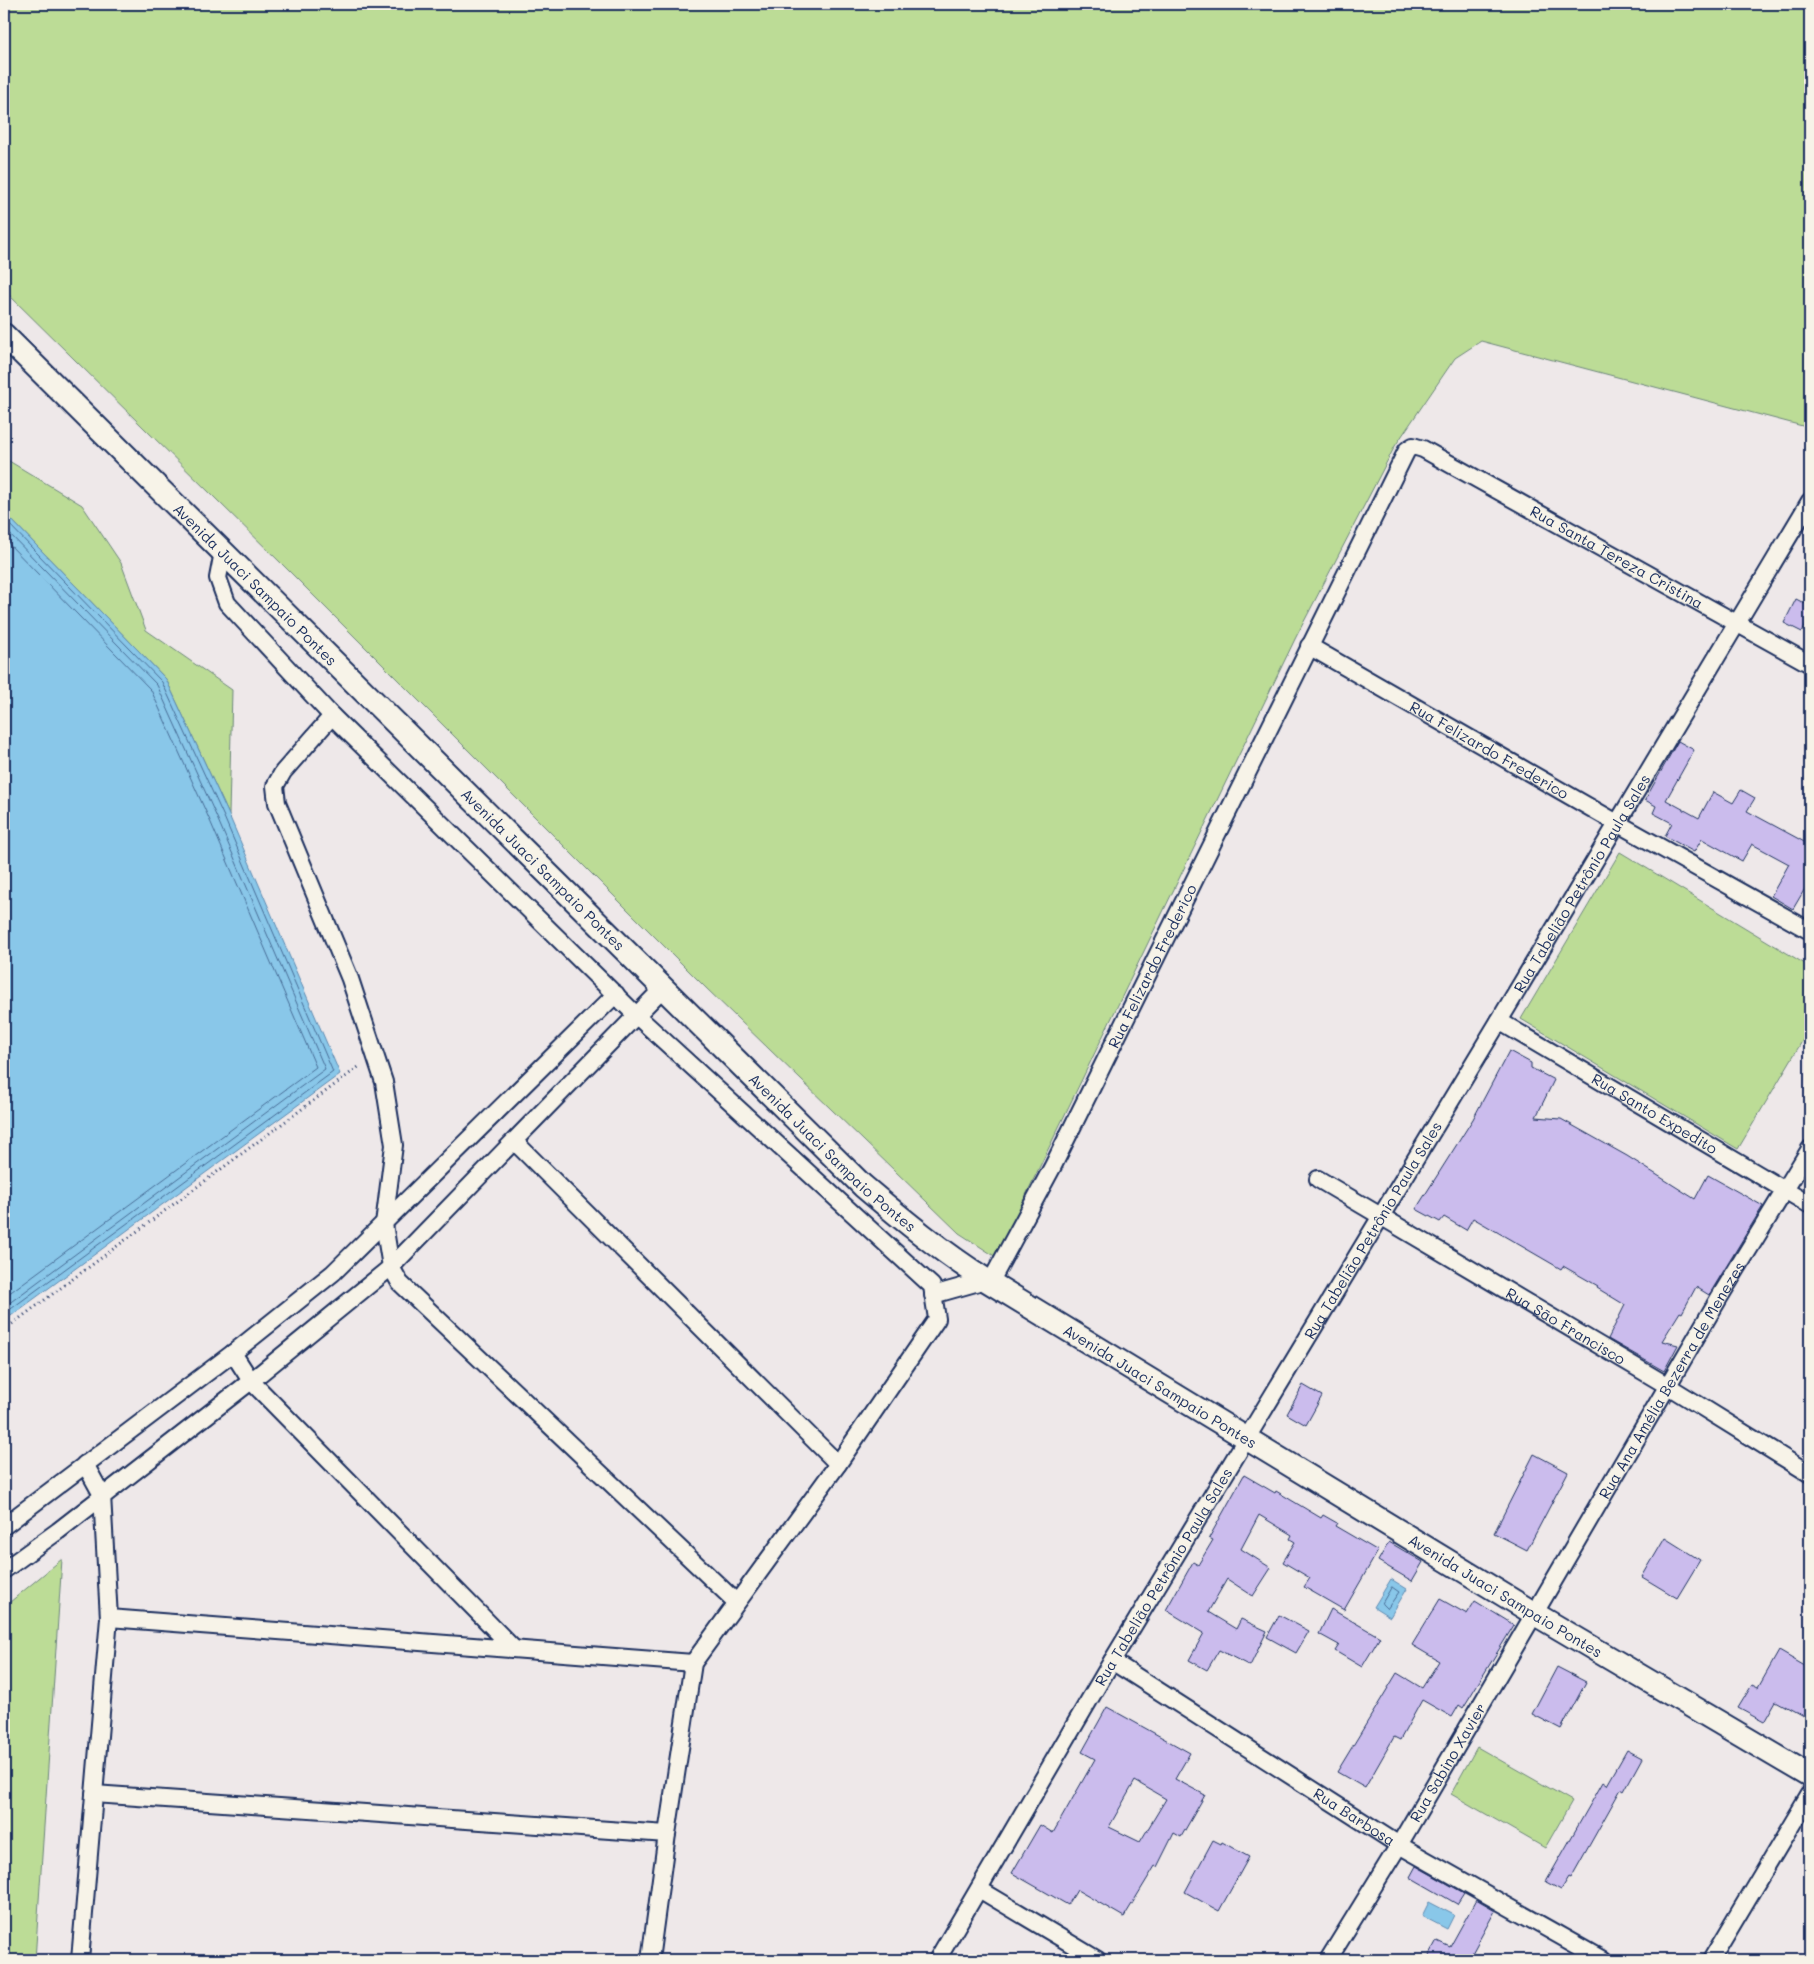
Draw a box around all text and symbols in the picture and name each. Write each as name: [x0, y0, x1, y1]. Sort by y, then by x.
street label: Avenida Juaci Sampaio Pontes: [169, 499, 342, 670]
street label: Rua Santa Tereza Cristina: [1527, 501, 1707, 613]
street label: Rua Felizardo Frederico: [1406, 696, 1573, 803]
street label: Rua Tabelião Petrônio Paula Sales: [1508, 770, 1654, 996]
street label: Avenida Juaci Sampaio Pontes: [457, 784, 629, 955]
street label: Rua Felizardo Frederico: [1103, 881, 1201, 1051]
street label: Rua Santo Expedito: [1588, 1068, 1721, 1158]
street label: Avenida Juaci Sampaio Pontes: [745, 1069, 920, 1236]
street label: Rua Tabelião Petrônio Paula Sales: [1299, 1118, 1446, 1343]
street label: Rua Ana Amélia Bezerra de Menezes: [1594, 1258, 1749, 1502]
street label: Rua São Francisco: [1502, 1282, 1629, 1369]
street label: Avenida Juaci Sampaio Pontes: [1060, 1319, 1261, 1453]
street label: Rua Tabelião Petrônio Paula Sales: [1090, 1464, 1236, 1689]
street label: Avenida Juaci Sampaio Pontes: [1405, 1529, 1606, 1662]
street label: Rua Sabino Xavier: [1405, 1699, 1490, 1825]
street label: Rua Barbosa: [1310, 1783, 1399, 1850]

